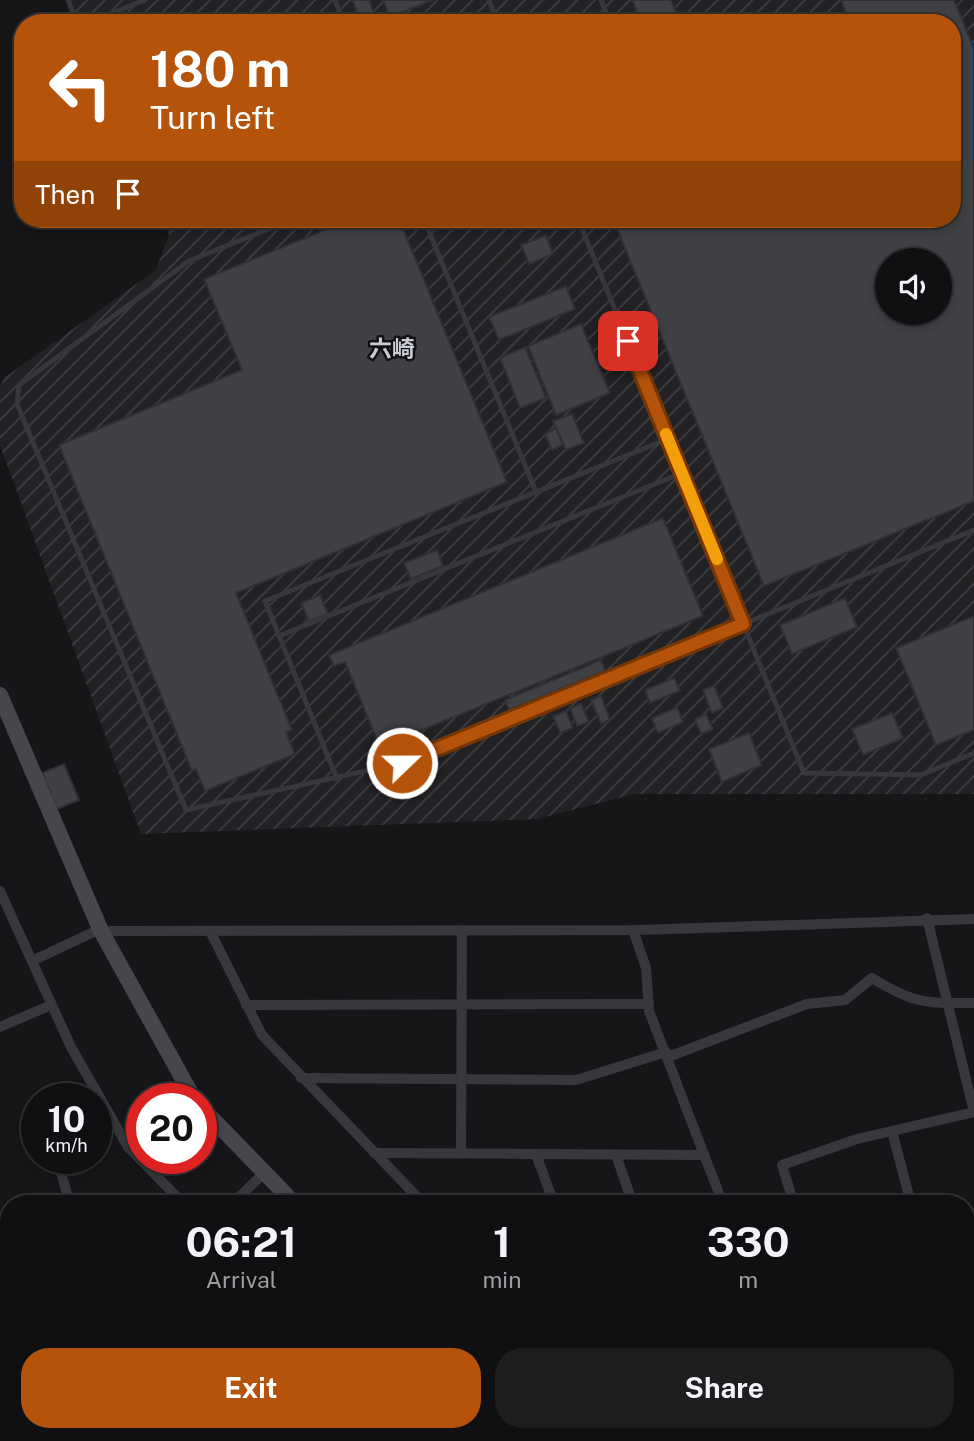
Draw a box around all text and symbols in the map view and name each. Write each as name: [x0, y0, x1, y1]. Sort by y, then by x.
text: 180 m: [150, 40, 290, 98]
icon: left: [35, 42, 126, 133]
text: Turn left: [150, 99, 275, 136]
icon: arrive: [109, 175, 147, 213]
text: Then: [35, 179, 95, 210]
map controls: [875, 248, 952, 325]
button: sound: [875, 248, 952, 325]
pin: [598, 311, 658, 371]
icon: arrive: [609, 322, 647, 360]
district label: 六崎: [369, 335, 415, 362]
position arrow: [365, 726, 439, 800]
speed limit sign: 20: [126, 1083, 217, 1174]
text: 10: [48, 1099, 85, 1140]
text: km/h: [45, 1135, 88, 1156]
text: 06:21: [185, 1217, 297, 1266]
text: 1: [493, 1217, 511, 1266]
text: 330: [707, 1217, 790, 1266]
text: Arrival: [206, 1266, 277, 1293]
text: min: [482, 1266, 521, 1293]
text: m: [738, 1266, 758, 1293]
button: Exit: [21, 1348, 481, 1428]
button: Share: [495, 1348, 954, 1428]

